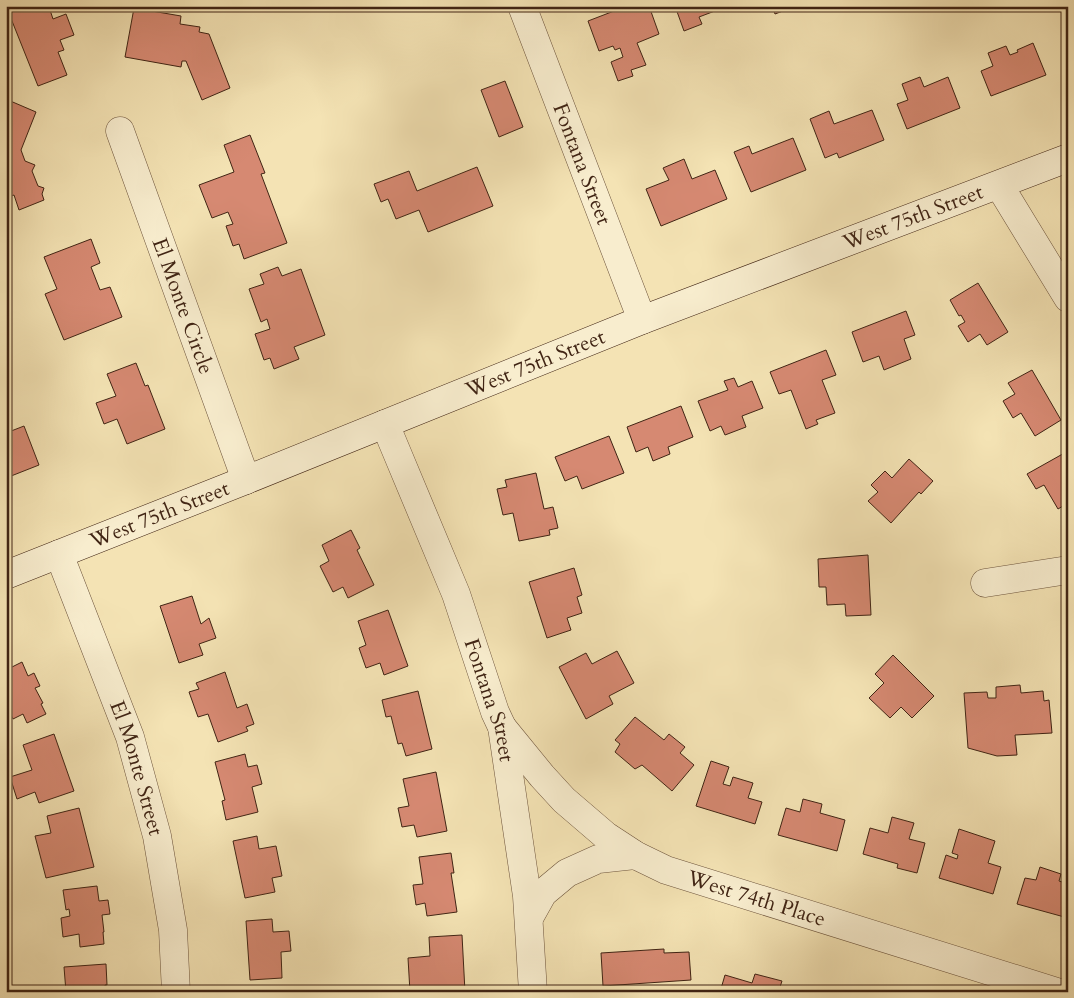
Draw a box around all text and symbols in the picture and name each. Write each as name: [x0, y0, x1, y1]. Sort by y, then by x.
street label: Fontana Street: [546, 99, 619, 229]
street label: West 75th Street: [838, 177, 988, 257]
street label: El Monte Circle: [145, 234, 221, 378]
street label: West 75th Street: [460, 322, 610, 405]
street label: West 75th Street: [84, 473, 234, 555]
street label: Fontana Street: [457, 635, 522, 764]
street label: El Monte Street: [103, 696, 171, 839]
street label: West 74th Place: [683, 863, 829, 933]

